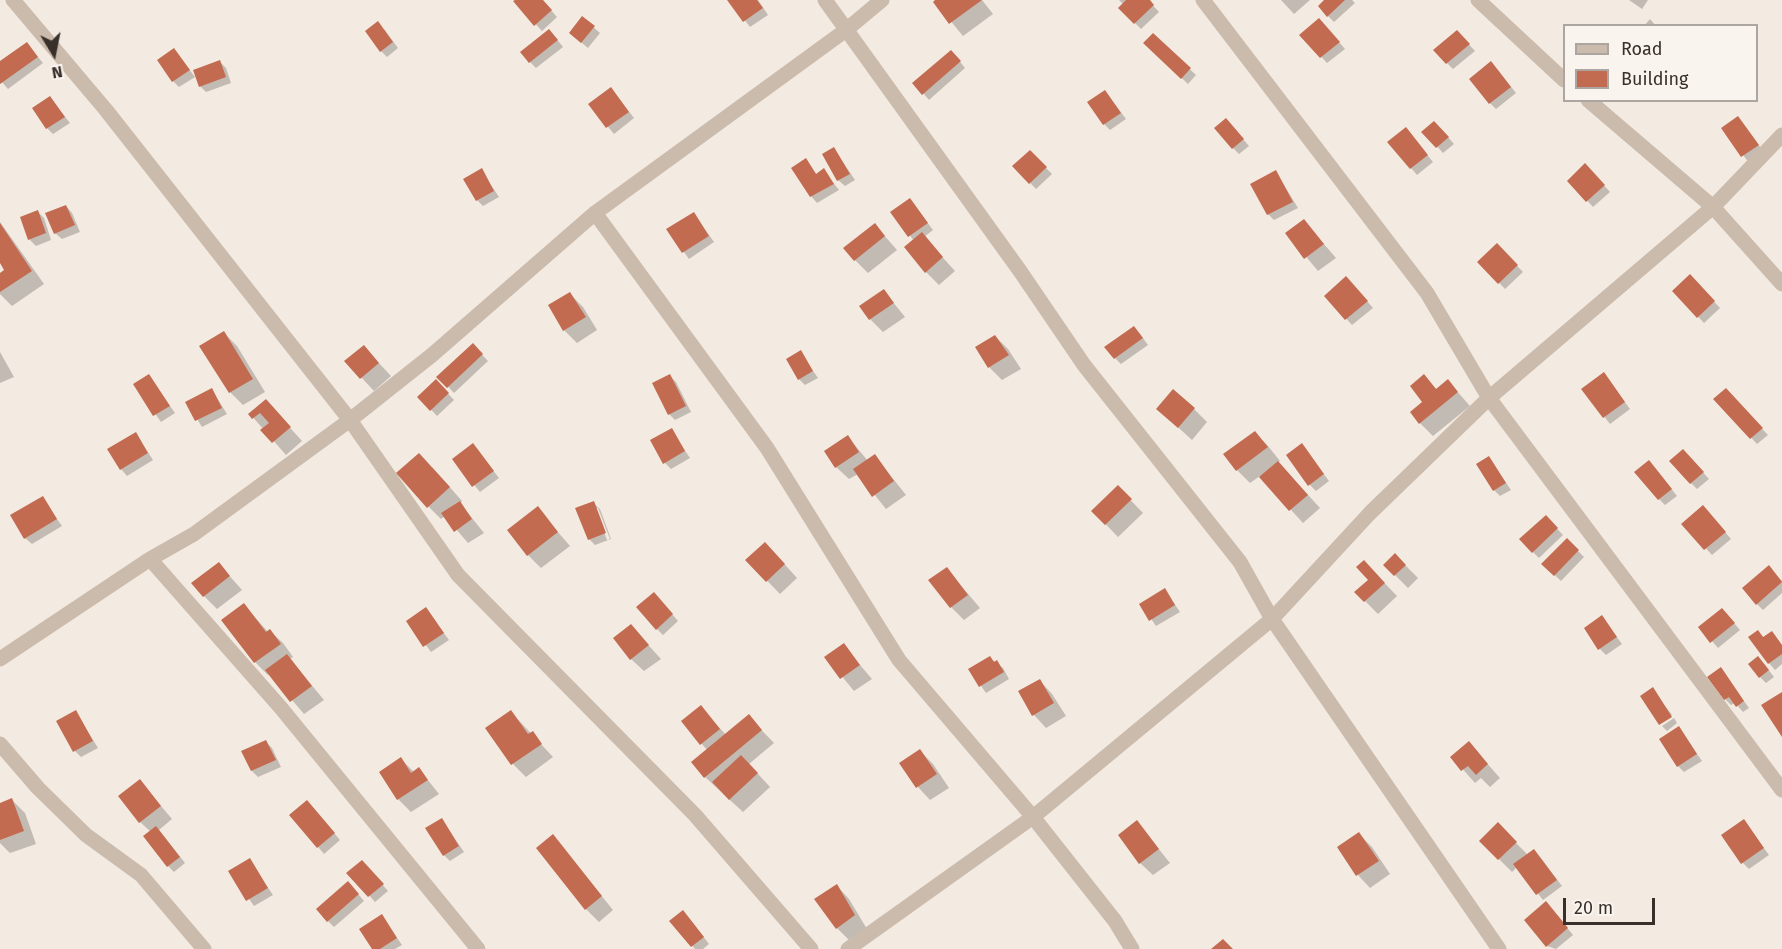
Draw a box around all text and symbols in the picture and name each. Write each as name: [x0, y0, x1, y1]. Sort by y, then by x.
north arrow: [24, 24, 84, 84]
legend: [1563, 24, 1758, 102]
text: Road: [1621, 38, 1663, 60]
text: N: [50, 62, 64, 82]
text: Building: [1621, 68, 1688, 90]
scale bar: [1566, 886, 1658, 924]
text: 20 m: [1574, 897, 1613, 919]

